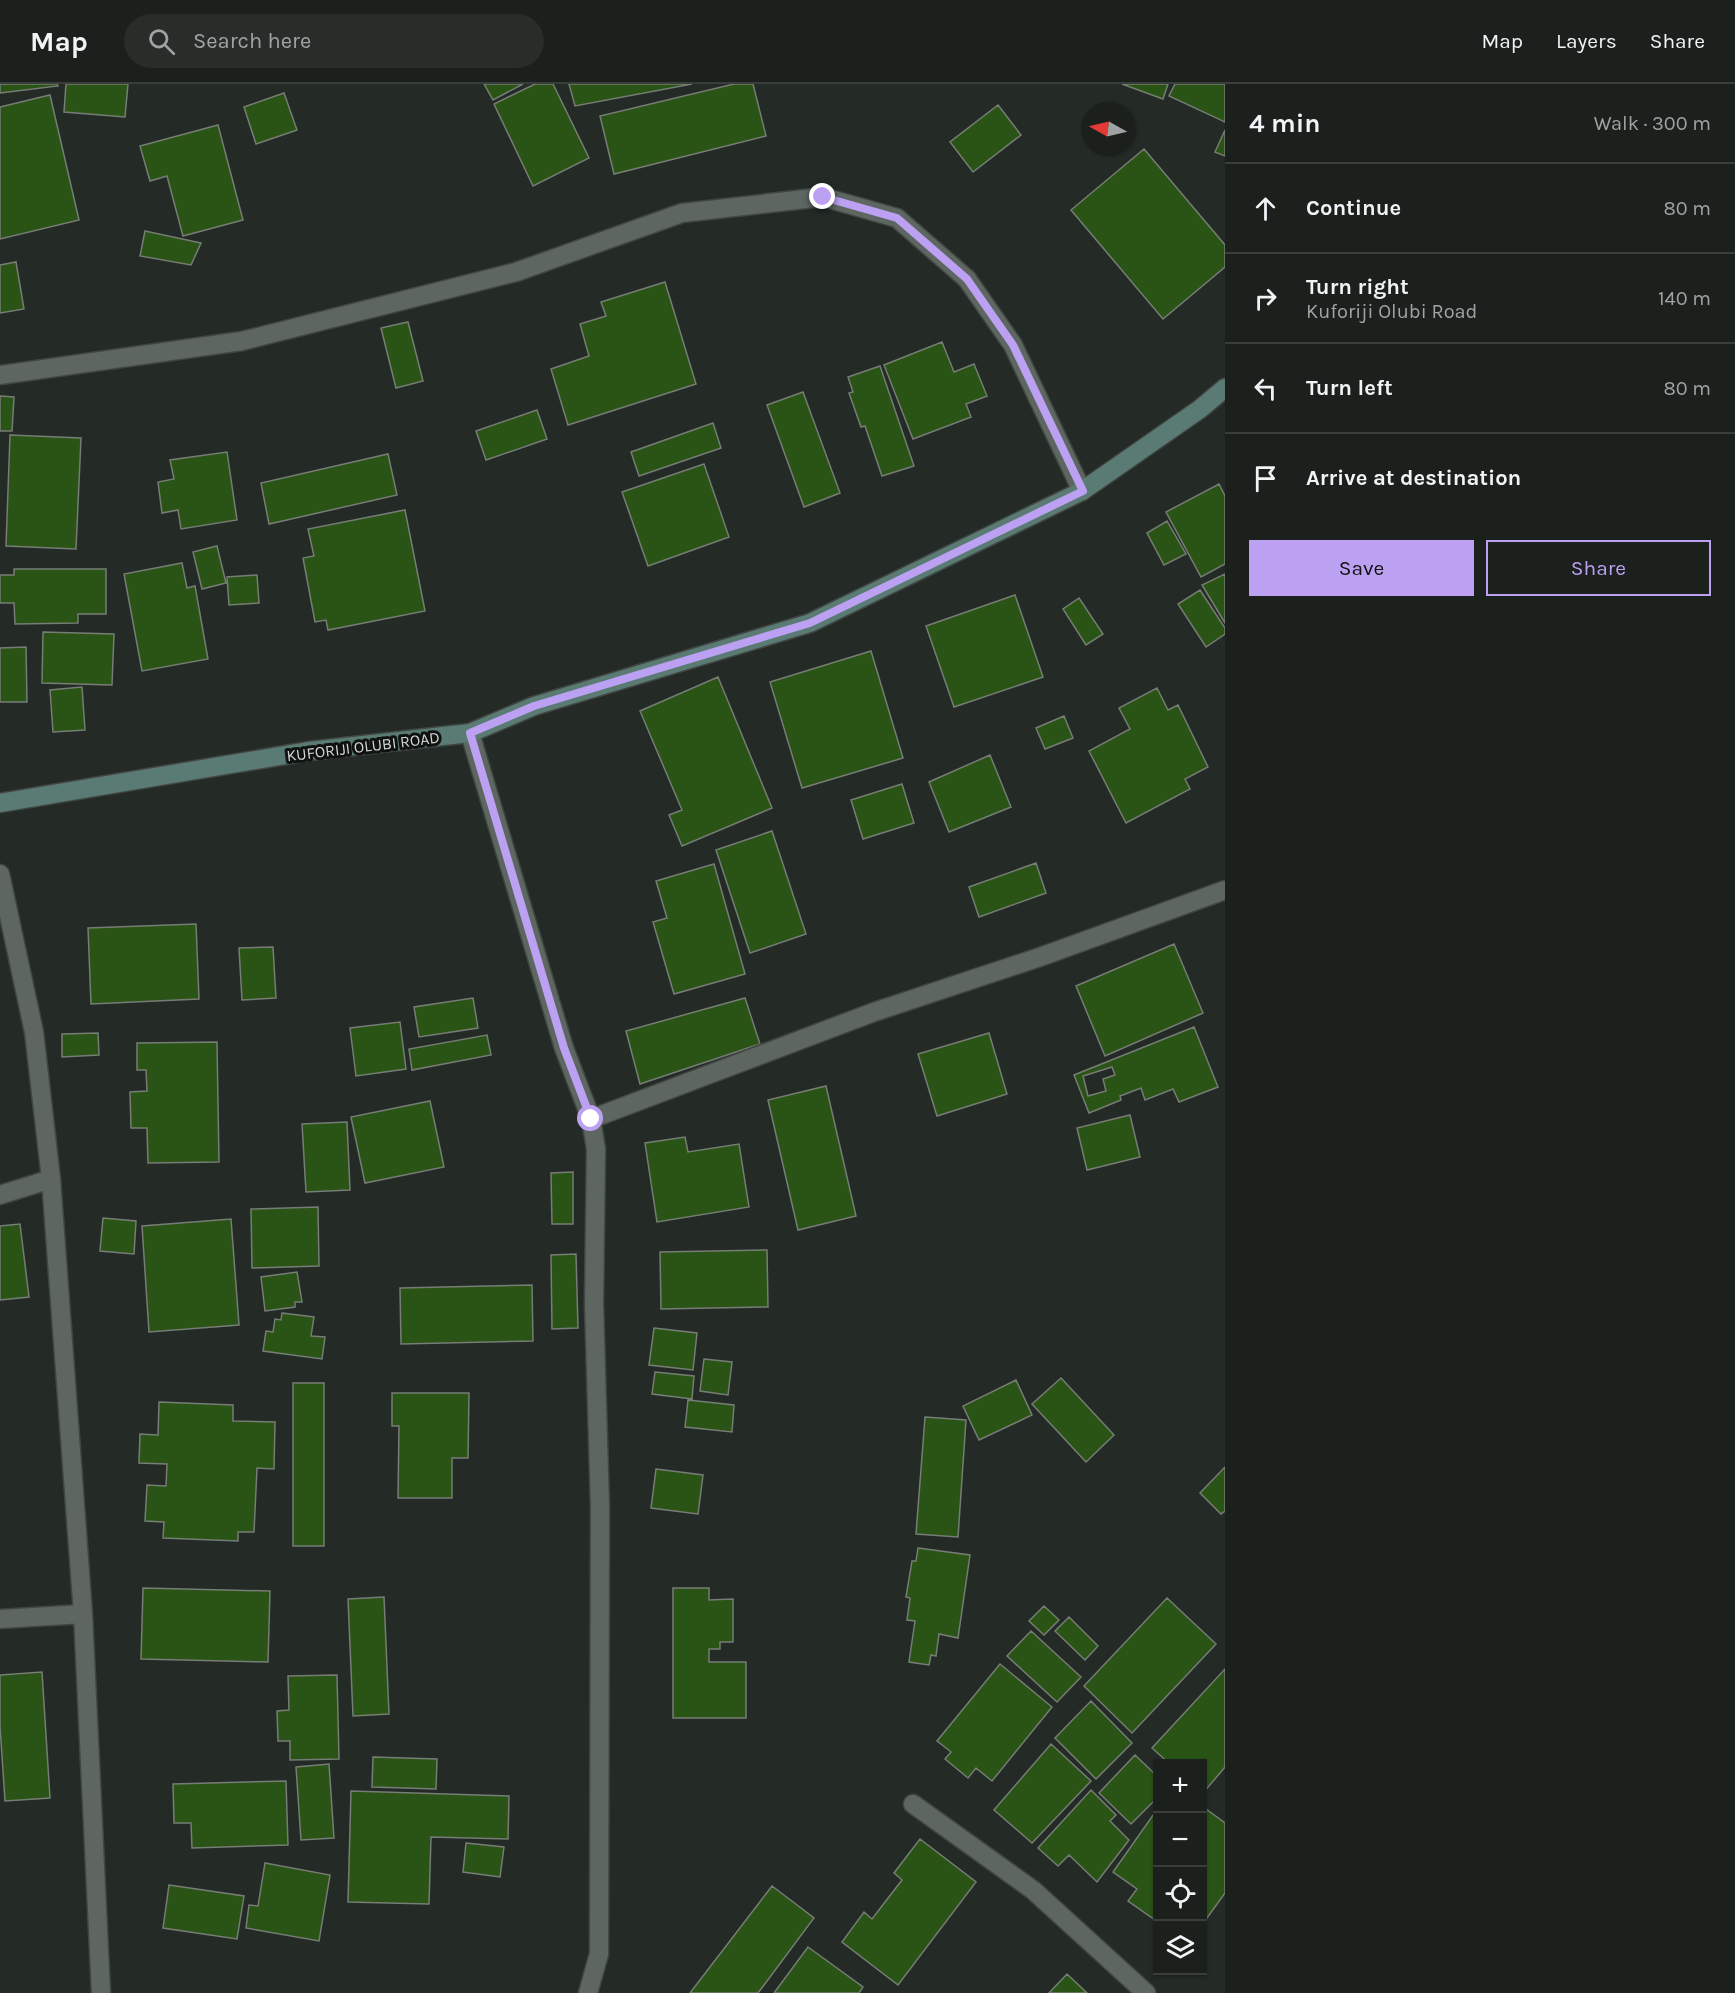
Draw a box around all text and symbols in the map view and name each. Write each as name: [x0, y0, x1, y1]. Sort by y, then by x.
search box: [124, 14, 544, 68]
text: Map: [30, 25, 88, 58]
icon: search: [145, 25, 178, 58]
text: Search here: [193, 28, 311, 54]
text: Map: [1481, 29, 1523, 53]
text: Layers: [1556, 29, 1617, 53]
text: Share: [1650, 29, 1705, 53]
north arrow: [1081, 102, 1135, 156]
text: 4 min: [1249, 108, 1320, 139]
text: Walk · 300 m: [1594, 112, 1711, 135]
route end: [809, 183, 835, 209]
icon: ahead: [1249, 192, 1282, 225]
text: Continue: [1306, 195, 1401, 221]
text: 80 m: [1663, 197, 1711, 220]
text: Turn right: [1306, 274, 1409, 300]
icon: right: [1249, 282, 1282, 315]
text: 140 m: [1658, 287, 1711, 310]
text: Kuforiji Olubi Road: [1306, 300, 1477, 323]
icon: left: [1249, 372, 1282, 405]
text: Turn left: [1306, 375, 1393, 401]
text: 80 m: [1663, 377, 1711, 400]
icon: arrive: [1249, 462, 1282, 495]
text: Arrive at destination: [1306, 465, 1521, 491]
button: Save: [1249, 540, 1474, 596]
button: Share: [1486, 540, 1711, 596]
street label: KUFORIJI OLUBI ROAD: [285, 728, 441, 765]
route start: [577, 1105, 603, 1131]
map controls: [1153, 1759, 1207, 1975]
button: +: [1153, 1759, 1207, 1813]
button: −: [1153, 1813, 1207, 1867]
button: locate: [1153, 1867, 1207, 1921]
button: layers: [1153, 1921, 1207, 1975]

